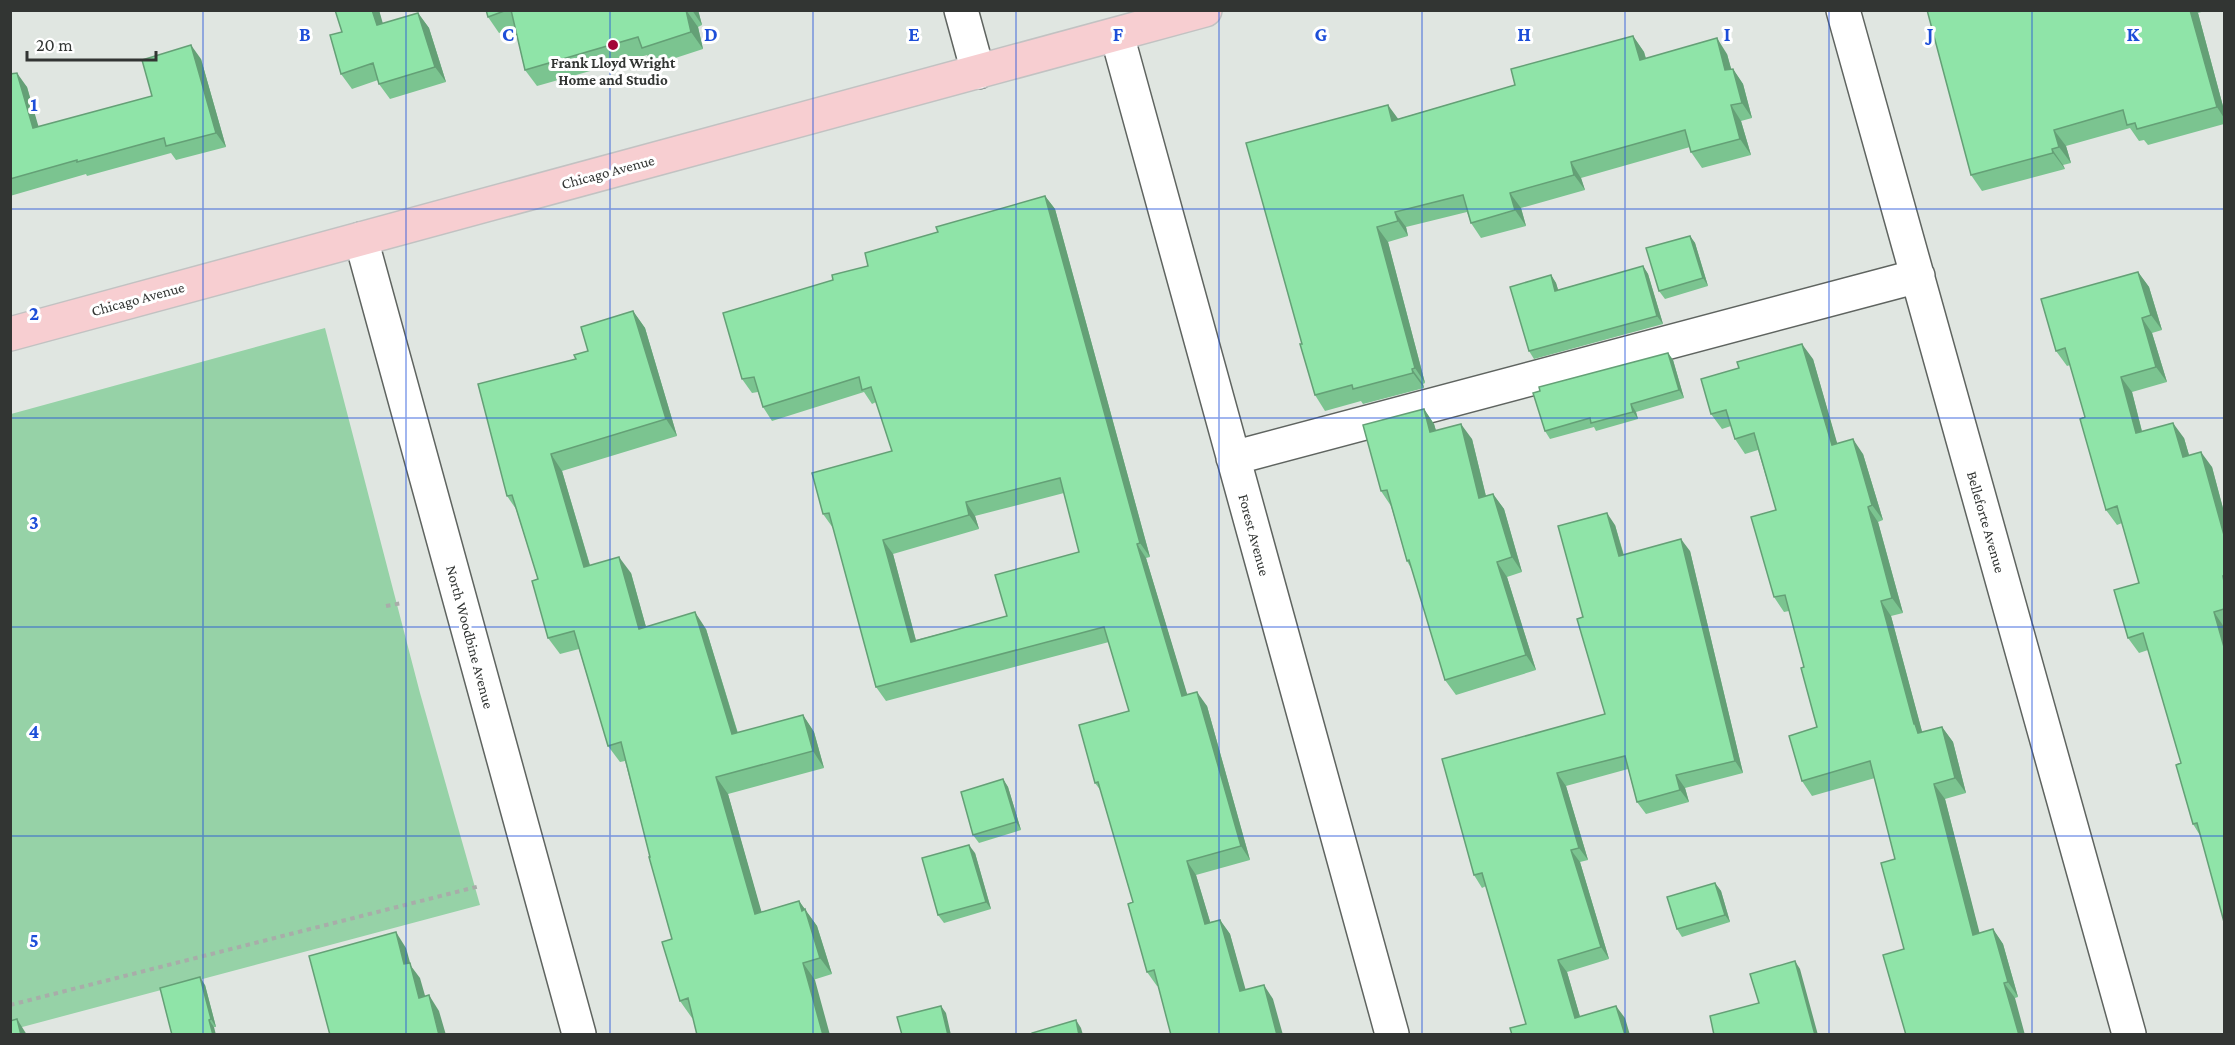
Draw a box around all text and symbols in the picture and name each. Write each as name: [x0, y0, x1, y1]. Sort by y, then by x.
text: B: [299, 23, 311, 45]
text: C: [502, 23, 514, 45]
text: D: [704, 23, 718, 45]
text: E: [908, 23, 920, 45]
text: F: [1113, 23, 1124, 45]
text: G: [1315, 23, 1328, 45]
text: H: [1517, 23, 1531, 45]
text: I: [1724, 23, 1731, 45]
text: J: [1925, 23, 1934, 45]
text: K: [2127, 23, 2141, 45]
scale bar: [27, 24, 156, 62]
text: 20 m: [36, 35, 73, 55]
marker: Frank Lloyd Wright Home and Studio: [606, 38, 620, 52]
place label: Frank Lloyd Wright Home and Studio: [551, 55, 676, 88]
text: 1: [30, 93, 38, 115]
street label: Chicago Avenue: [560, 152, 657, 193]
street label: Chicago Avenue: [90, 279, 187, 320]
text: 2: [29, 302, 39, 324]
street label: Belleforte Avenue: [1964, 469, 2008, 575]
street label: Forest Avenue: [1235, 492, 1273, 578]
text: 3: [29, 511, 39, 533]
street label: North Woodbine Avenue: [443, 564, 497, 711]
text: 4: [29, 720, 40, 742]
text: 5: [29, 929, 39, 951]

